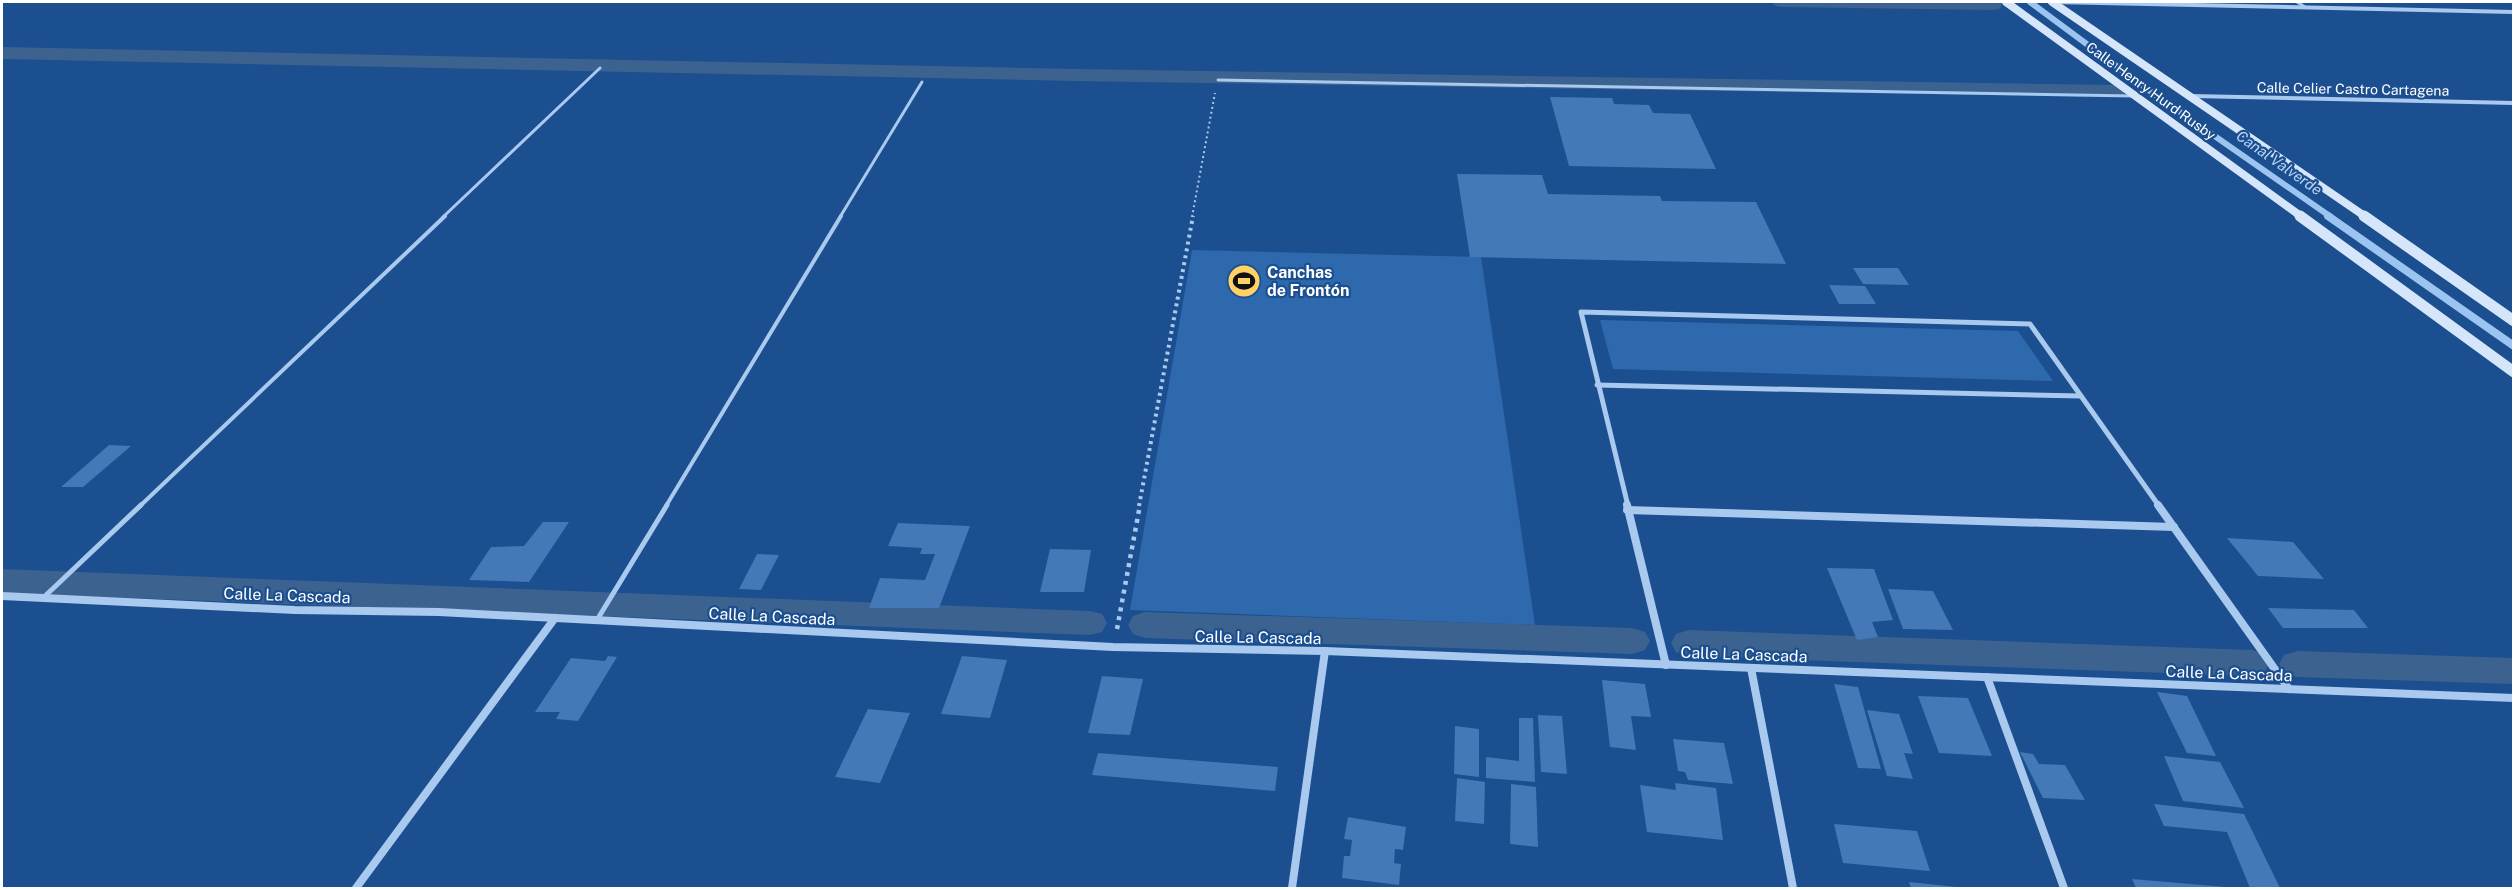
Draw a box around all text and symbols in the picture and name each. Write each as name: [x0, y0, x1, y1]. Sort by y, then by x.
street label: Calle Henry Hurd Rusby: [2083, 39, 2219, 144]
street label: Calle Celier Castro Cartagena: [2257, 79, 2449, 99]
water label: Canal Valverde: [2233, 127, 2325, 198]
sports icon: Canchas de Frontón: [1226, 263, 1262, 299]
place label: Canchas de Frontón: [1267, 263, 1349, 300]
street label: Calle La Cascada: [223, 584, 351, 607]
street label: Calle La Cascada: [708, 604, 836, 629]
street label: Calle La Cascada: [1194, 627, 1322, 648]
street label: Calle La Cascada: [1680, 643, 1808, 666]
street label: Calle La Cascada: [2165, 662, 2293, 685]

